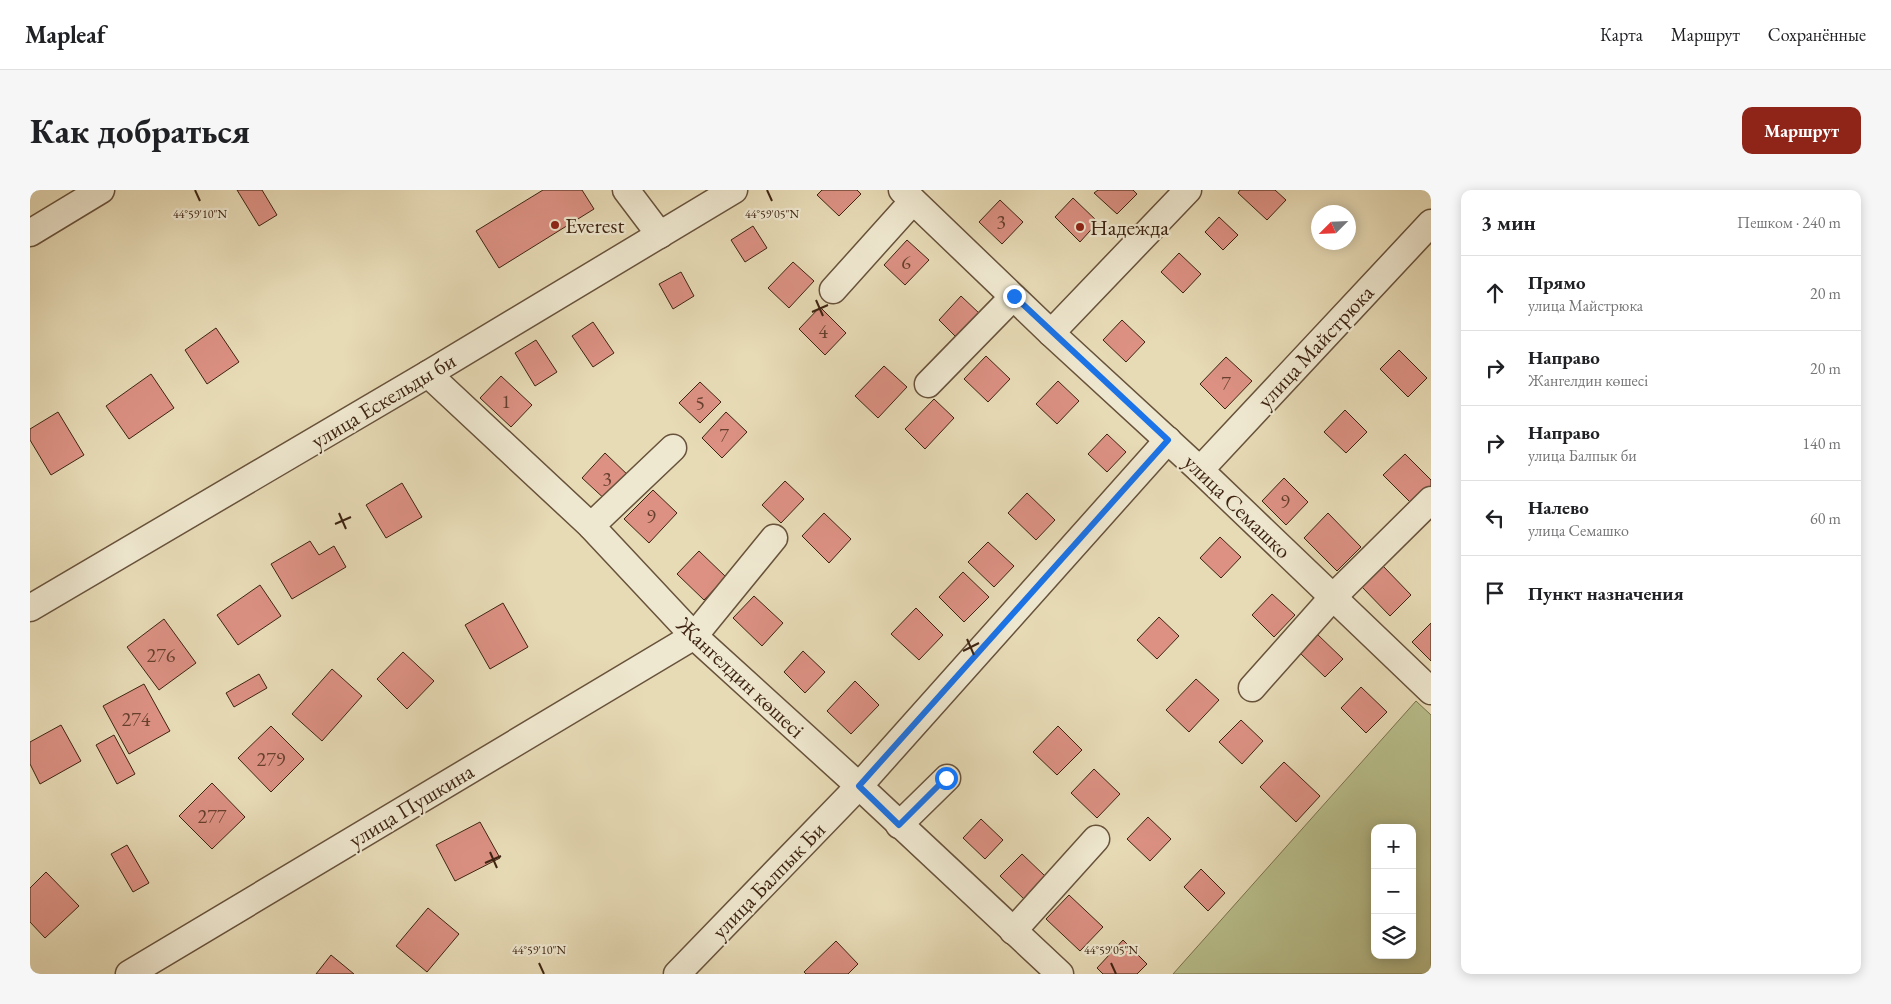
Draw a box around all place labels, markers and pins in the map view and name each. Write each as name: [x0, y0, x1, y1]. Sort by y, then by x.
place label: Everest: [565, 211, 624, 240]
place label: Надежда: [1090, 213, 1169, 242]
marker: Everest: [549, 219, 561, 231]
marker: Надежда: [1074, 221, 1086, 233]

